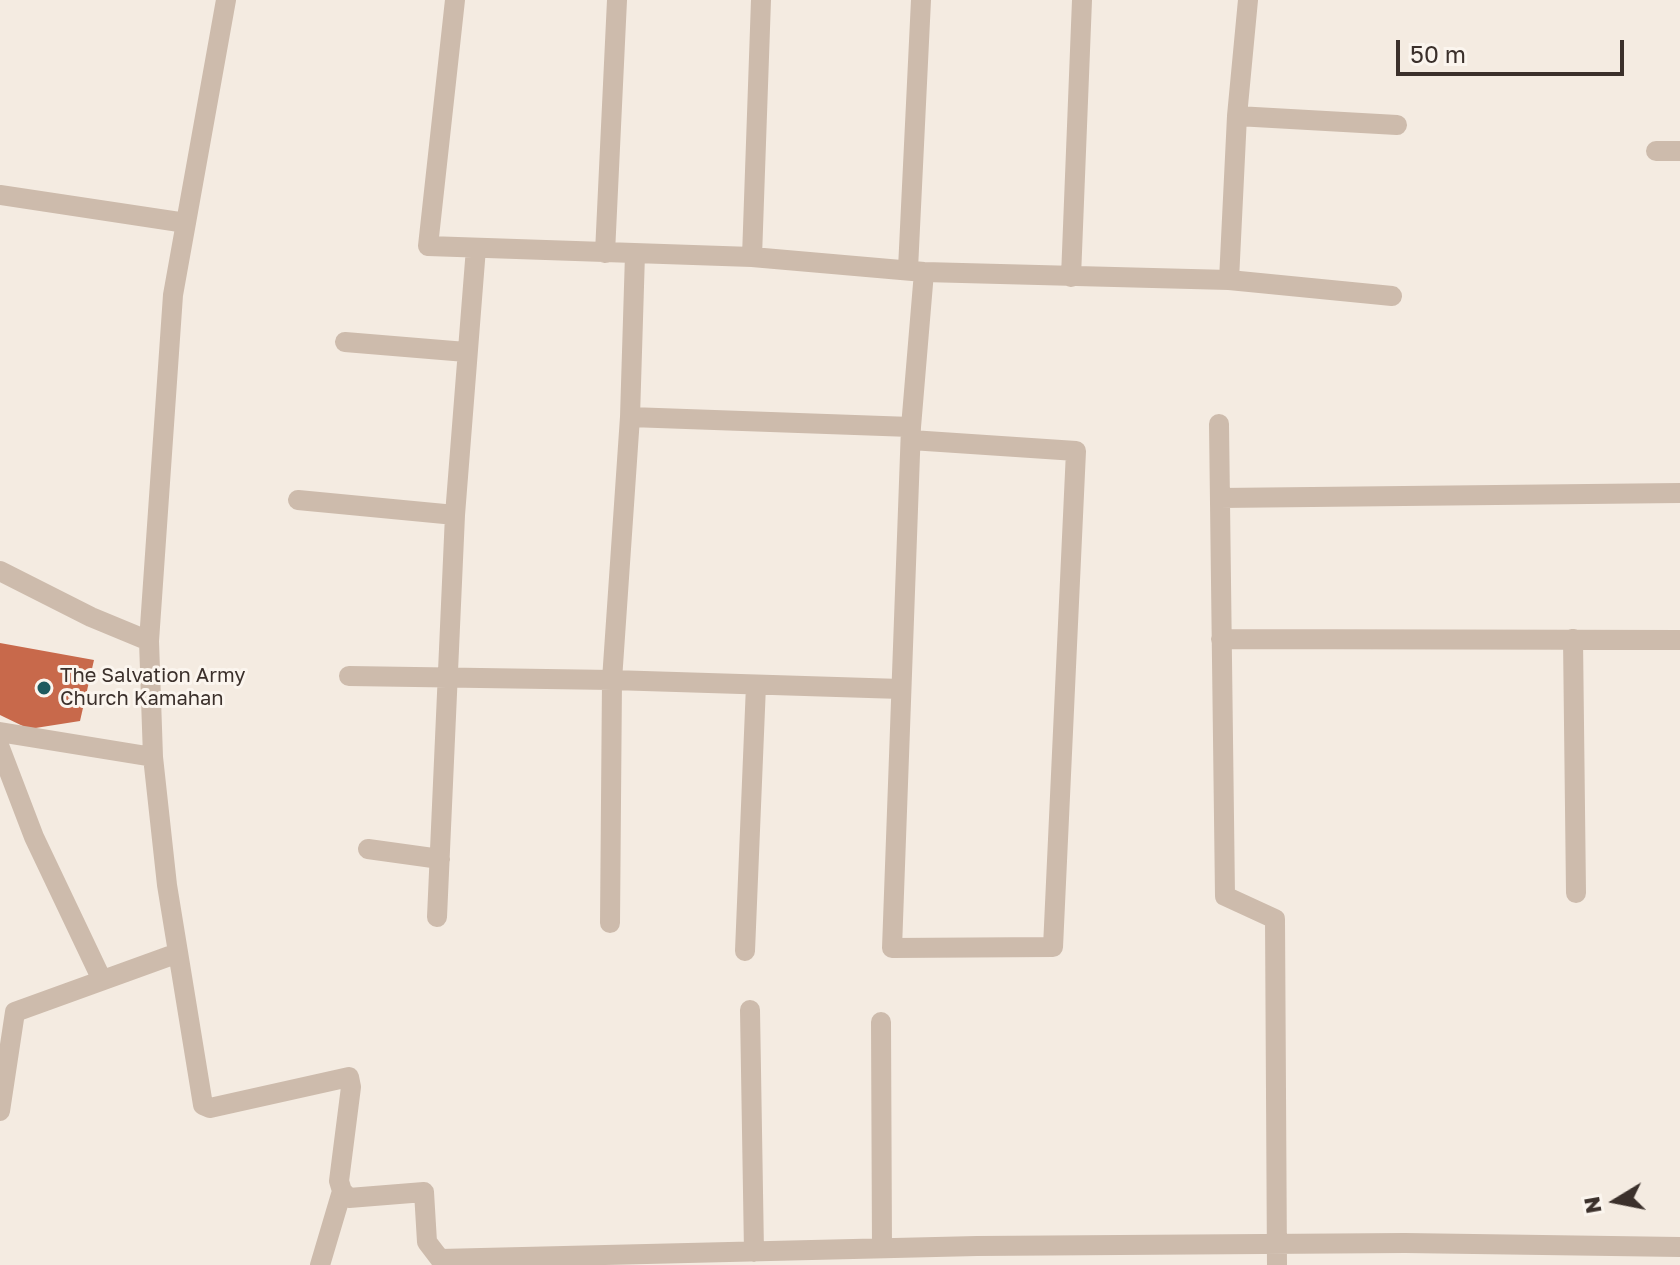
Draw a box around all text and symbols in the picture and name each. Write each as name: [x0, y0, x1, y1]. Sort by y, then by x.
scale bar: [1400, 24, 1628, 74]
text: 50 m: [1410, 39, 1466, 68]
place label: The Salvation Army Church Kamahan: [60, 664, 245, 711]
marker: The Salvation Army Church Kamahan: [35, 679, 53, 697]
north arrow: [1576, 1161, 1656, 1241]
text: N: [1577, 1195, 1607, 1216]

